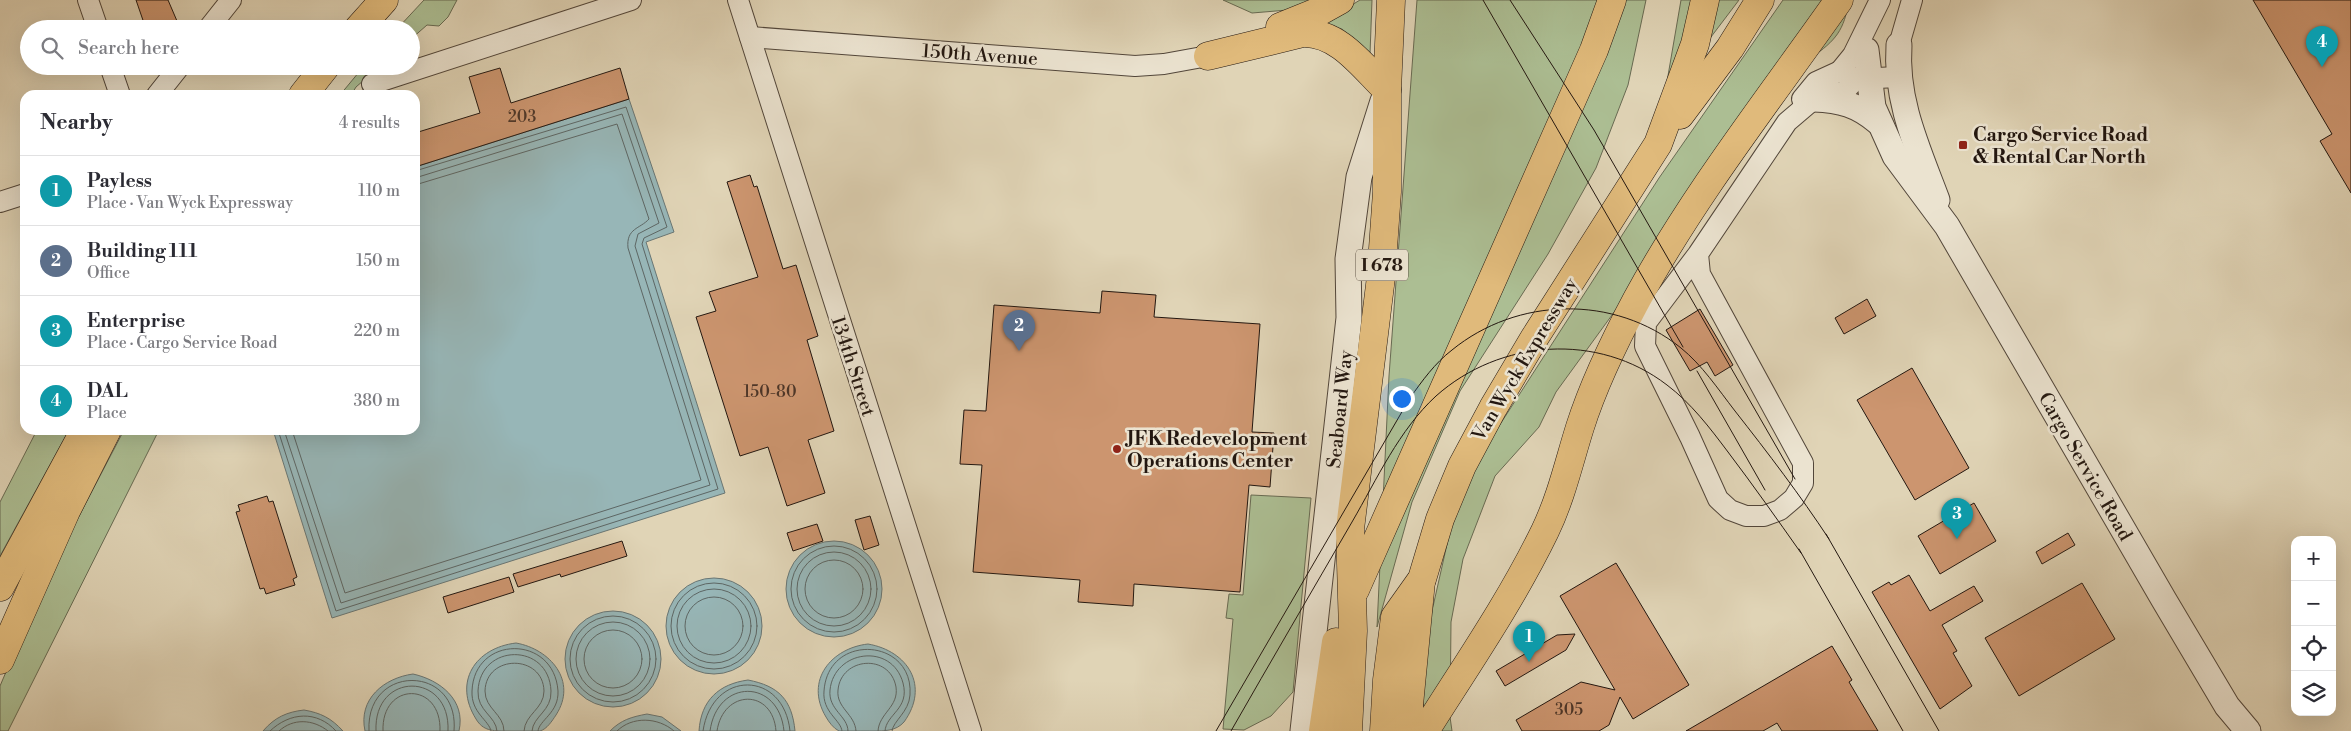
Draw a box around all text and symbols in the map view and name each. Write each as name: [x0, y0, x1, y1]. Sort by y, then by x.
search box: [20, 20, 420, 75]
pin: 4: [2306, 26, 2338, 67]
icon: search: [38, 34, 66, 62]
text: Search here: [78, 36, 179, 60]
street label: 150th Avenue: [921, 39, 1039, 71]
house number: 203: [508, 107, 536, 127]
text: Nearby: [40, 110, 113, 136]
text: 4 results: [339, 113, 400, 133]
place label: Cargo Service Road & Rental Car North: [1973, 123, 2148, 169]
marker: Cargo Service Road & Rental Car North: [1957, 139, 1969, 151]
text: Payless: [87, 169, 152, 193]
text: 1: [52, 181, 60, 201]
text: 110 m: [358, 181, 400, 201]
text: Place · Van Wyck Expressway: [87, 193, 293, 213]
text: Building 111: [87, 239, 197, 263]
road number: I 678: [1356, 250, 1408, 280]
text: 2: [51, 251, 61, 271]
text: 150 m: [356, 251, 400, 271]
text: Office: [87, 263, 130, 283]
street label: Van Wyck Expressway: [1466, 273, 1583, 446]
text: Enterprise: [87, 309, 185, 333]
pin: 2: [1003, 310, 1035, 351]
street label: 134th Street: [826, 313, 881, 420]
text: 3: [51, 321, 61, 341]
text: 220 m: [354, 321, 400, 341]
text: Place · Cargo Service Road: [87, 333, 277, 353]
street label: Seaboard Way: [1322, 348, 1358, 469]
text: DAL: [87, 379, 128, 403]
house number: 150-80: [743, 382, 797, 402]
your location: [1389, 386, 1415, 412]
street label: Cargo Service Road: [2033, 388, 2138, 545]
text: 4: [51, 391, 61, 411]
text: 380 m: [353, 391, 400, 411]
text: Place: [87, 403, 127, 423]
place label: JFK Redevelopment Operations Center: [1124, 427, 1307, 473]
marker: JFK Redevelopment Operations Center: [1111, 443, 1123, 455]
pin: 3: [1941, 498, 1973, 539]
map controls: [2291, 536, 2336, 716]
button: +: [2291, 536, 2336, 581]
button: −: [2291, 581, 2336, 626]
pin: 1: [1513, 621, 1545, 662]
button: locate: [2291, 626, 2336, 671]
button: layers: [2291, 671, 2336, 716]
house number: 305: [1555, 700, 1583, 720]

